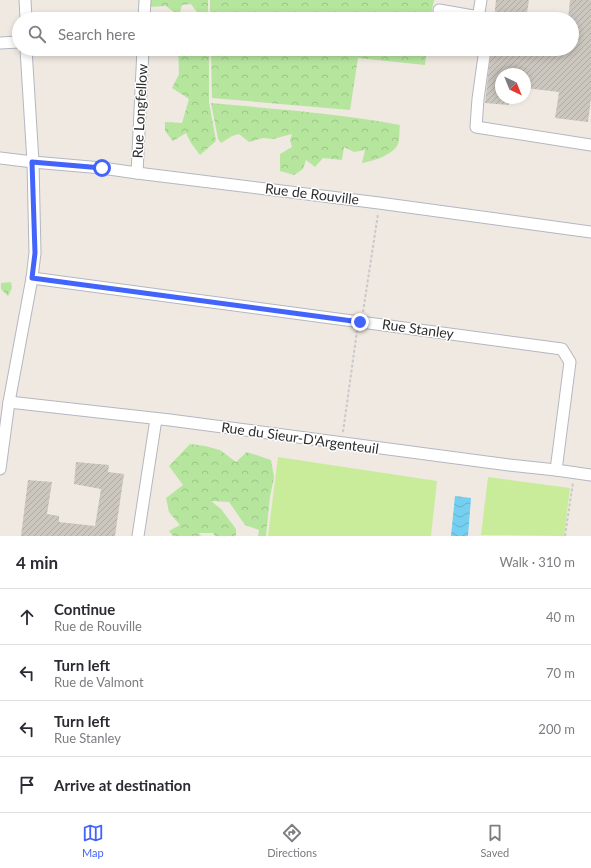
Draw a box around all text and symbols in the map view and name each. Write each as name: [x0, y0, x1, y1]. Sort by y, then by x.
search box: [12, 12, 579, 56]
icon: search: [26, 23, 48, 45]
text: Search here: [58, 25, 135, 43]
street label: Rue Longfellow: [129, 63, 150, 159]
north arrow: [495, 68, 531, 104]
route start: [93, 159, 111, 177]
street label: Rue de Rouville: [264, 179, 360, 208]
route end: [351, 313, 369, 331]
street label: Rue Stanley: [381, 315, 456, 342]
street label: Rue du Sieur-D'Argenteuil: [220, 418, 380, 457]
text: 4 min: [16, 552, 58, 573]
text: Walk · 310 m: [499, 554, 575, 570]
text: Continue: [54, 600, 115, 618]
icon: ahead: [16, 606, 38, 628]
text: 40 m: [546, 609, 575, 625]
text: Rue de Rouville: [54, 618, 142, 634]
text: Turn left: [54, 656, 110, 674]
icon: left: [16, 662, 38, 684]
text: 70 m: [546, 665, 575, 681]
text: Rue de Valmont: [54, 674, 144, 690]
text: Turn left: [54, 712, 110, 730]
icon: left: [16, 718, 38, 740]
text: 200 m: [538, 721, 575, 737]
text: Rue Stanley: [54, 730, 121, 746]
icon: arrive: [16, 774, 38, 796]
text: Arrive at destination: [54, 776, 191, 794]
tab: Map: [82, 822, 104, 859]
tab: Directions: [267, 822, 317, 859]
tab: Saved: [480, 822, 509, 859]

